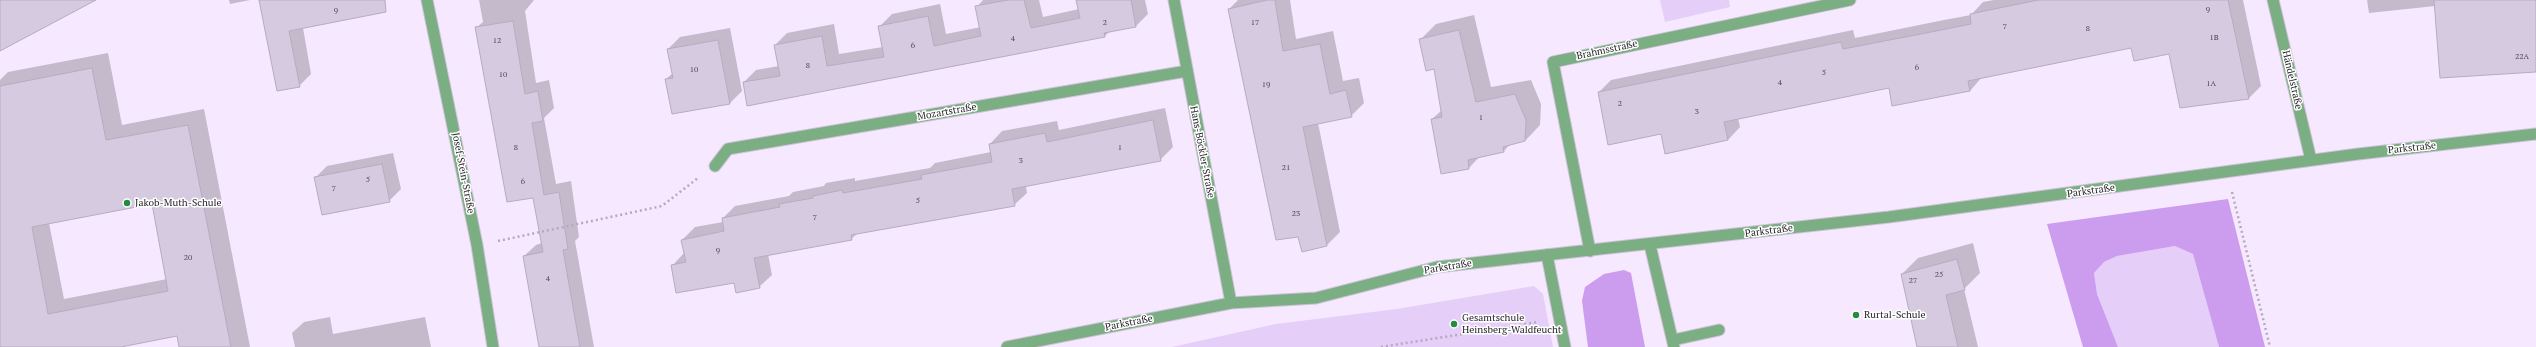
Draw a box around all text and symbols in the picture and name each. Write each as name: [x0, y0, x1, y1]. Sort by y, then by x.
house number: 9: [2206, 5, 2210, 15]
house number: 9: [334, 6, 338, 16]
house number: 2: [1103, 18, 1107, 28]
house number: 17: [1251, 18, 1259, 28]
house number: 7: [2003, 22, 2007, 32]
house number: 8: [2086, 24, 2090, 34]
house number: 1B: [2209, 33, 2219, 43]
house number: 4: [1011, 34, 1015, 44]
house number: 12: [493, 36, 501, 46]
street label: Brahmsstraße: [1575, 38, 1639, 62]
house number: 6: [911, 41, 915, 51]
street label: Händelstraße: [2279, 49, 2305, 111]
house number: 22A: [2515, 52, 2529, 62]
house number: 8: [806, 61, 810, 71]
house number: 6: [1915, 63, 1919, 73]
house number: 10: [690, 65, 698, 75]
house number: 5: [1822, 68, 1826, 78]
house number: 10: [499, 70, 507, 80]
house number: 4: [1778, 78, 1782, 88]
house number: 1A: [2206, 79, 2216, 89]
house number: 19: [1262, 80, 1270, 90]
house number: 2: [1618, 99, 1622, 109]
street label: Mozartstraße: [916, 101, 978, 123]
street label: Hans-Böckler-Straße: [1187, 105, 1217, 199]
house number: 3: [1695, 107, 1699, 117]
house number: 1: [1479, 113, 1483, 123]
street label: Josef-Stein-Straße: [449, 131, 477, 215]
street label: Parkstraße: [2387, 140, 2437, 156]
house number: 8: [514, 143, 518, 153]
house number: 1: [1118, 143, 1122, 153]
house number: 3: [1019, 156, 1023, 166]
house number: 21: [1282, 163, 1290, 173]
house number: 5: [366, 175, 370, 185]
house number: 6: [521, 177, 525, 187]
street label: Parkstraße: [2066, 182, 2116, 200]
house number: 7: [332, 184, 336, 194]
house number: 5: [916, 196, 920, 206]
place label: Jakob-Muth-Schule: [135, 197, 222, 209]
marker: Jakob-Muth-Schule: [122, 198, 132, 208]
house number: 23: [1292, 209, 1300, 219]
house number: 7: [813, 213, 817, 223]
street label: Parkstraße: [1744, 222, 1794, 240]
house number: 9: [716, 246, 720, 256]
house number: 20: [184, 253, 192, 263]
street label: Parkstraße: [1423, 257, 1473, 277]
house number: 25: [1935, 270, 1943, 280]
house number: 4: [546, 274, 550, 284]
house number: 27: [1909, 276, 1917, 286]
place label: Rurtal-Schule: [1864, 309, 1926, 321]
marker: Rurtal-Schule: [1851, 310, 1861, 320]
street label: Parkstraße: [1104, 312, 1154, 334]
place label: Gesamtschule Heinsberg-Waldfeucht: [1462, 312, 1561, 336]
marker: Gesamtschule Heinsberg-Waldfeucht: [1449, 319, 1459, 329]

